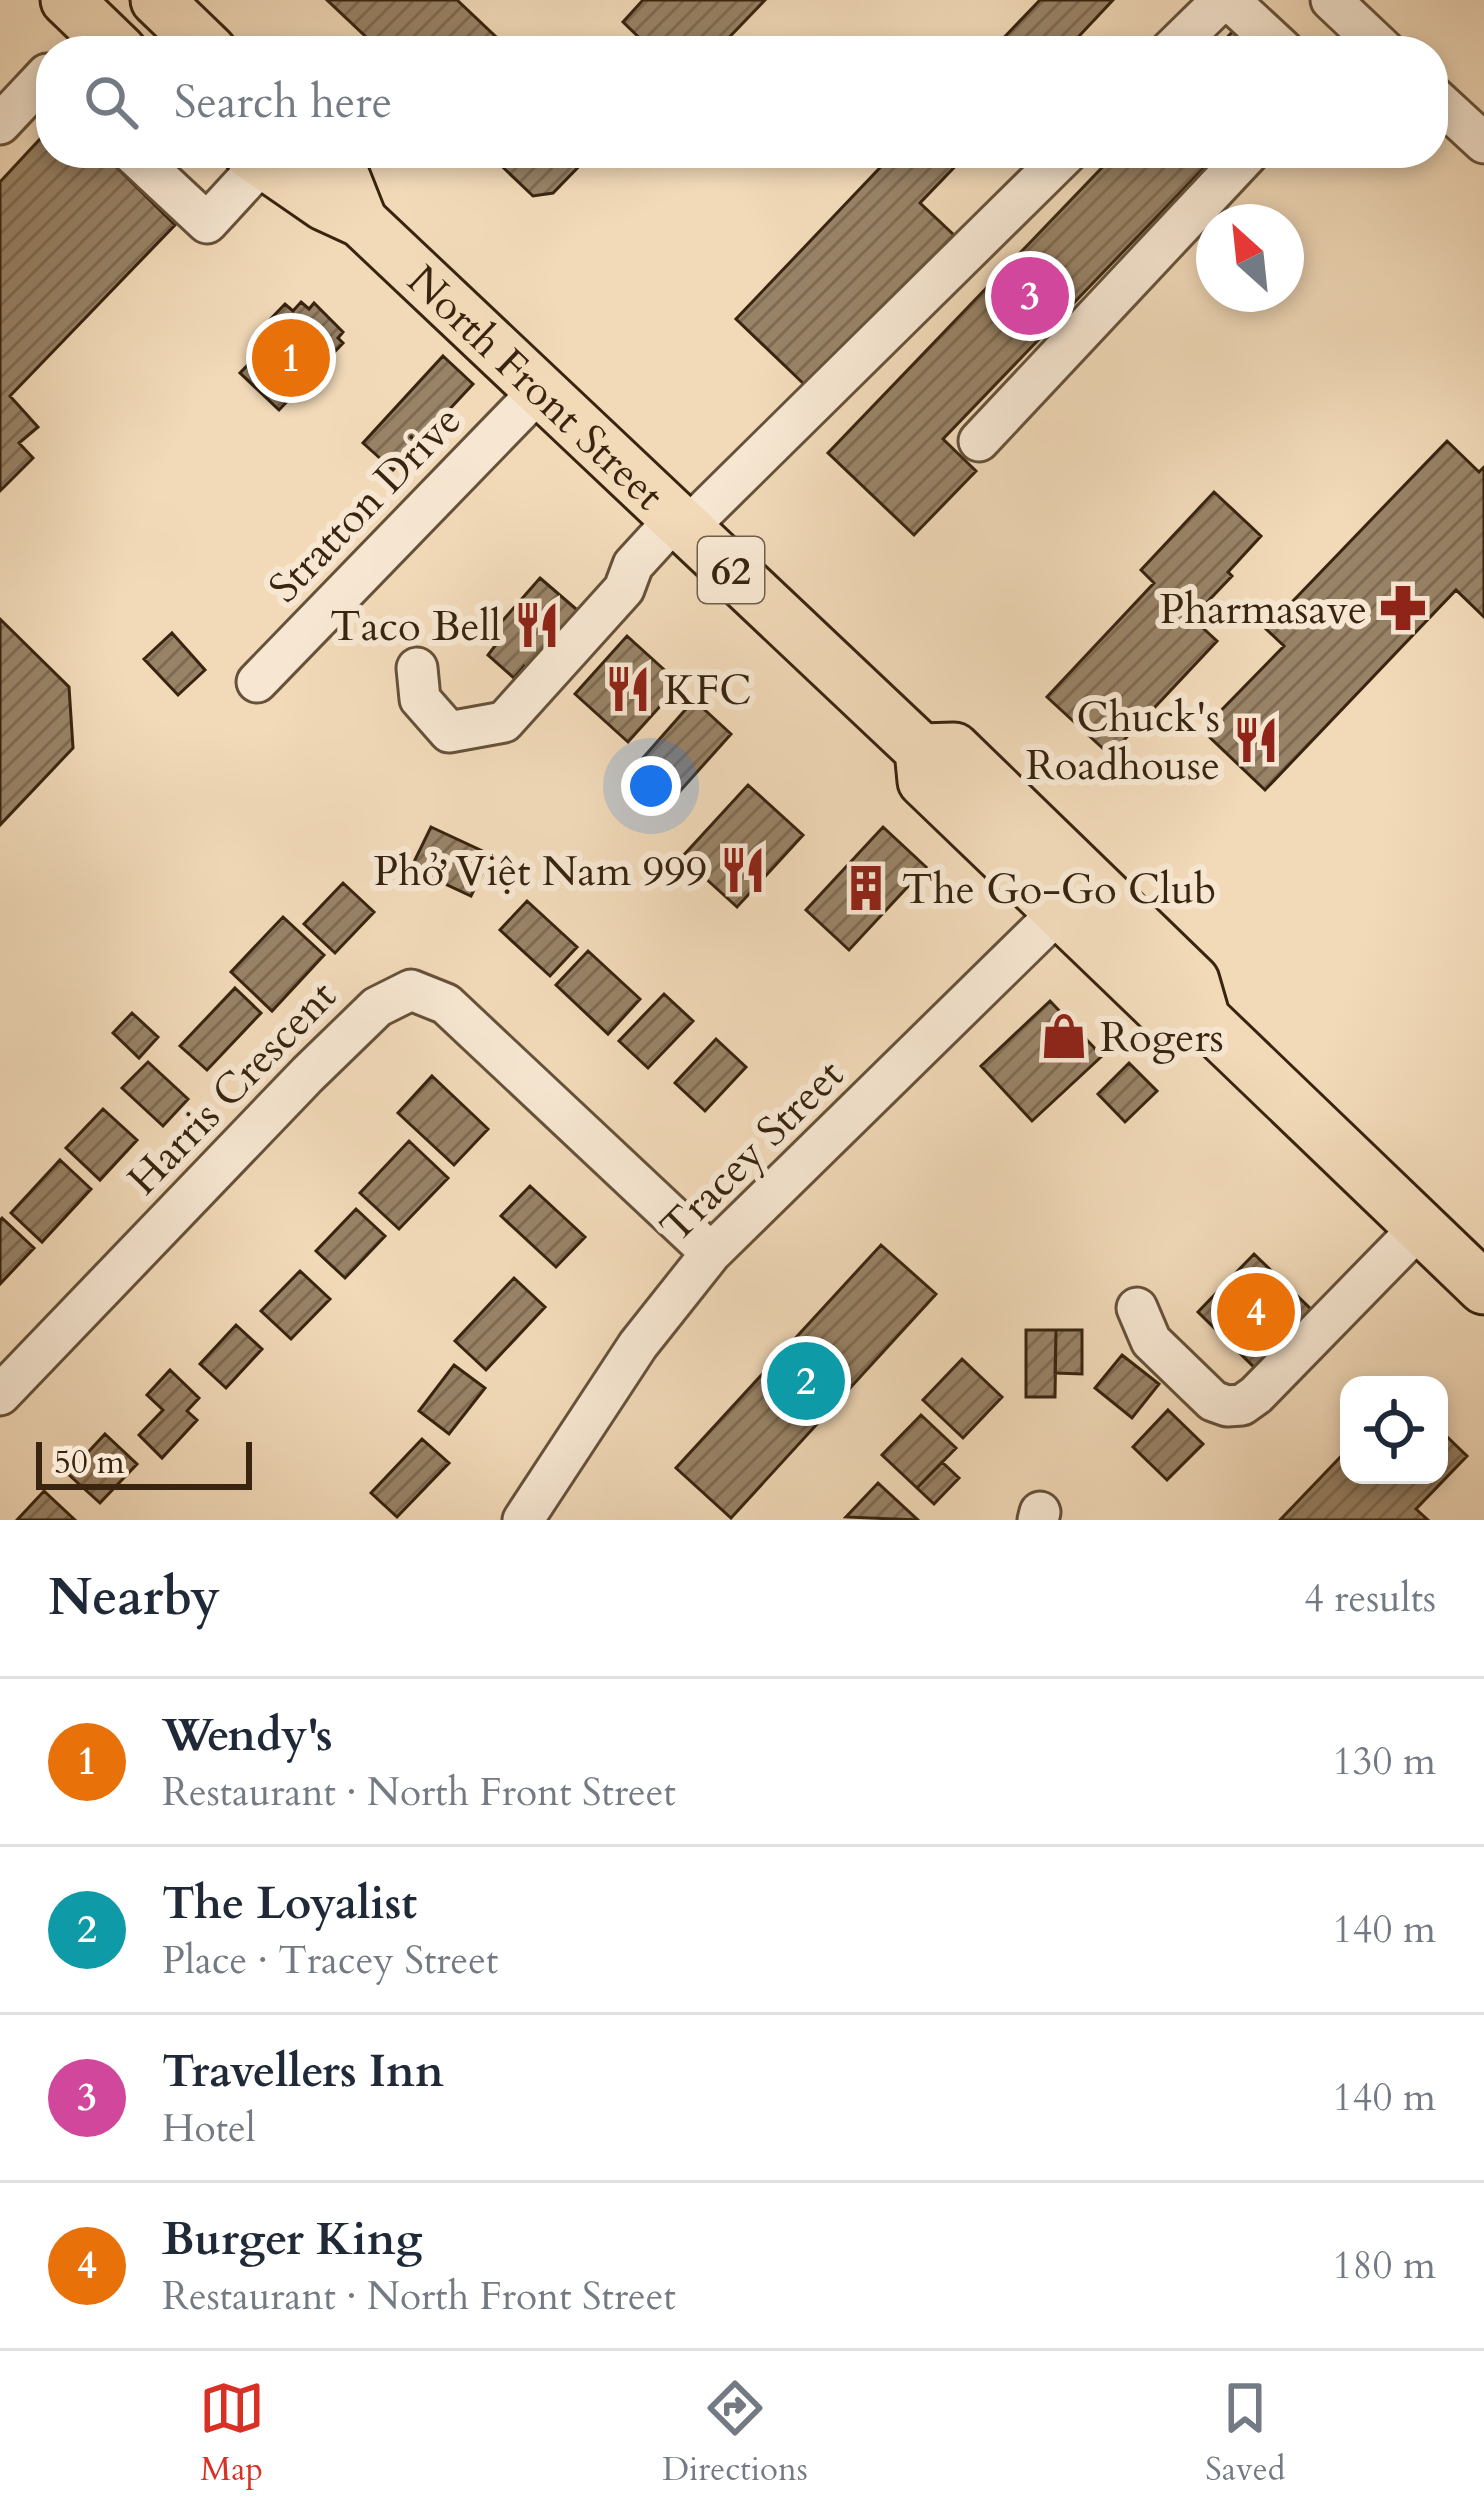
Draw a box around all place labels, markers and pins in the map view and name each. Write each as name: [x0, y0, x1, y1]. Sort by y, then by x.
pin: 3: [991, 251, 1069, 341]
pin: 1: [252, 313, 330, 403]
place label: Pharmasave: [1159, 581, 1367, 638]
pharmacy icon: Pharmasave: [1378, 583, 1428, 633]
place label: Taco Bell: [330, 598, 501, 655]
restaurant icon: Taco Bell: [512, 600, 562, 650]
place label: KFC: [664, 662, 751, 719]
restaurant icon: KFC: [603, 664, 653, 714]
place label: Chuck's Roadhouse: [1026, 689, 1220, 794]
restaurant icon: Chuck's Roadhouse: [1231, 715, 1281, 765]
place label: Phở Việt Nam 999: [374, 843, 707, 900]
restaurant icon: Phở Việt Nam 999: [718, 845, 768, 895]
place label: The Go-Go Club: [902, 861, 1217, 918]
building icon: The Go-Go Club: [841, 863, 891, 913]
place label: Rogers: [1100, 1009, 1224, 1066]
shop icon: Rogers: [1039, 1011, 1089, 1061]
pin: 4: [1217, 1267, 1295, 1357]
pin: 2: [767, 1336, 845, 1426]

